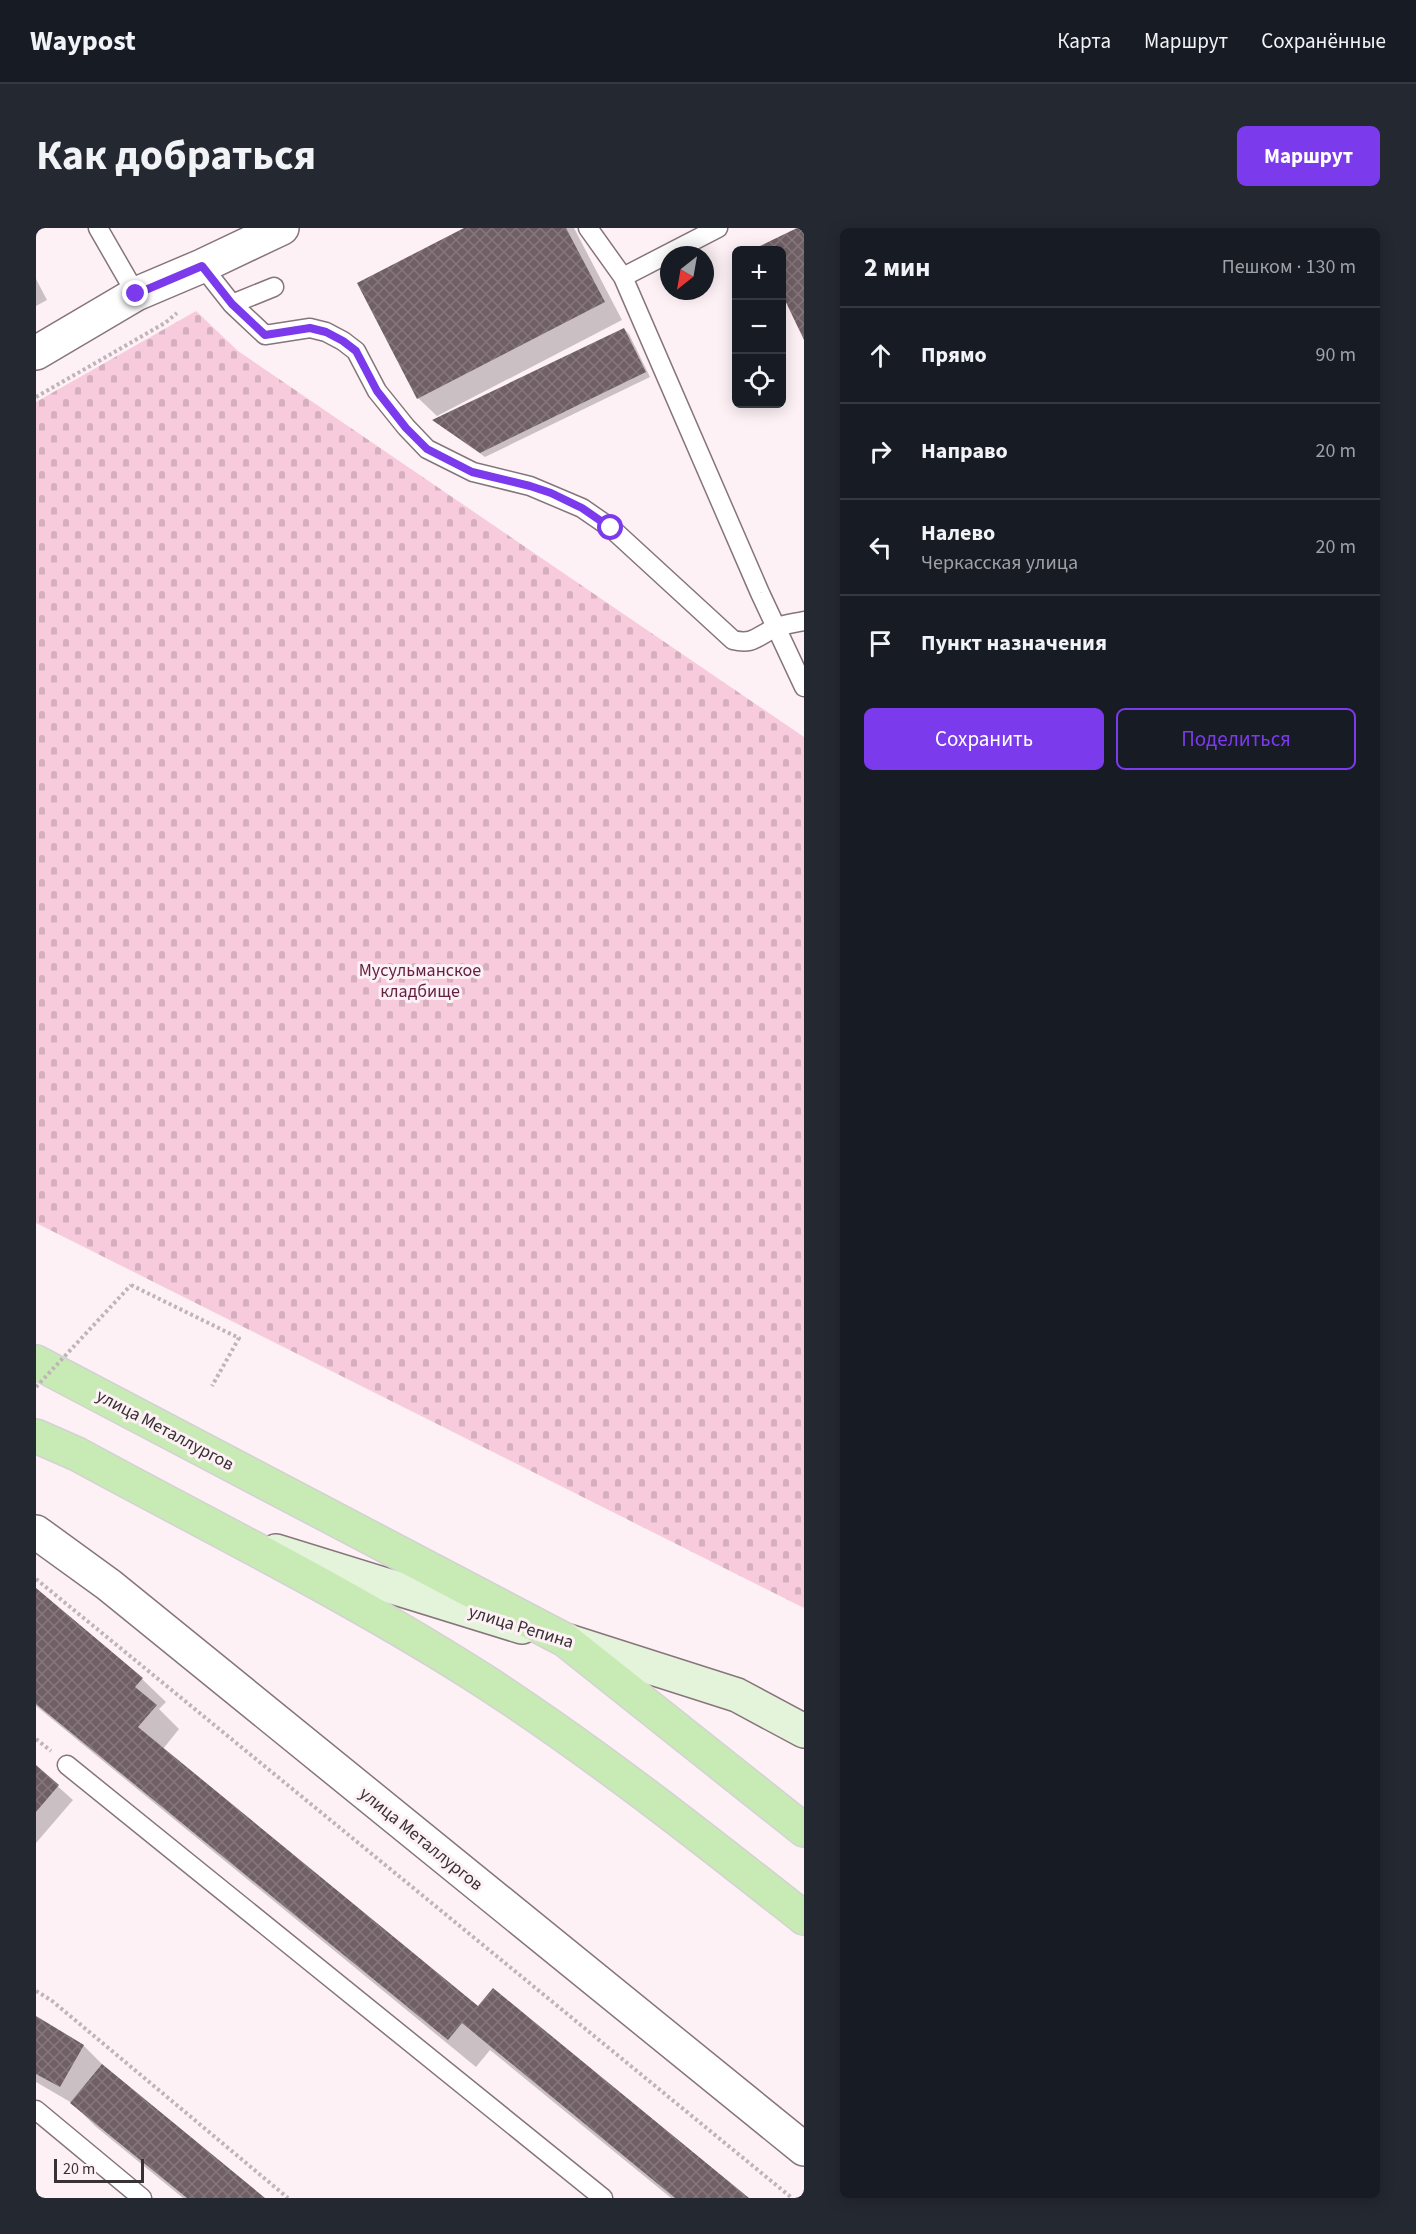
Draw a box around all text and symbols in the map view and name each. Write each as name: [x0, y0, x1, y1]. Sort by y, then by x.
text: Waypost: [30, 21, 136, 61]
text: Карта: [1057, 26, 1111, 56]
text: Маршрут: [1144, 26, 1228, 56]
text: Сохранённые: [1261, 26, 1386, 56]
text: Как добраться: [36, 126, 316, 186]
button: Маршрут: [1237, 126, 1380, 186]
north arrow: [660, 246, 714, 300]
map controls: [732, 246, 786, 408]
button: +: [732, 246, 786, 300]
text: 2 мин: [864, 249, 930, 286]
text: Пешком · 130 m: [1222, 253, 1356, 281]
route end: [122, 280, 148, 306]
button: −: [732, 300, 786, 354]
icon: ahead: [864, 339, 897, 372]
text: Прямо: [921, 339, 987, 371]
text: 90 m: [1316, 341, 1356, 369]
button: locate: [732, 354, 786, 408]
icon: right: [864, 435, 897, 468]
text: Направо: [921, 435, 1008, 467]
text: 20 m: [1316, 437, 1356, 465]
route start: [597, 514, 623, 540]
text: Налево: [921, 517, 995, 549]
icon: left: [864, 531, 897, 564]
text: 20 m: [1316, 533, 1356, 561]
text: Черкасская улица: [921, 549, 1078, 577]
icon: arrive: [864, 627, 897, 660]
text: Пункт назначения: [921, 627, 1107, 659]
button: Сохранить: [864, 708, 1104, 770]
button: Поделиться: [1116, 708, 1356, 770]
park label: Мусульманское кладбище: [359, 958, 481, 1004]
street label: улица Металлургов: [92, 1383, 238, 1477]
street label: улица Репина: [465, 1599, 577, 1655]
street label: улица Металлургов: [354, 1781, 488, 1897]
scale bar: [54, 2156, 144, 2184]
text: 20 m: [63, 2158, 95, 2180]

